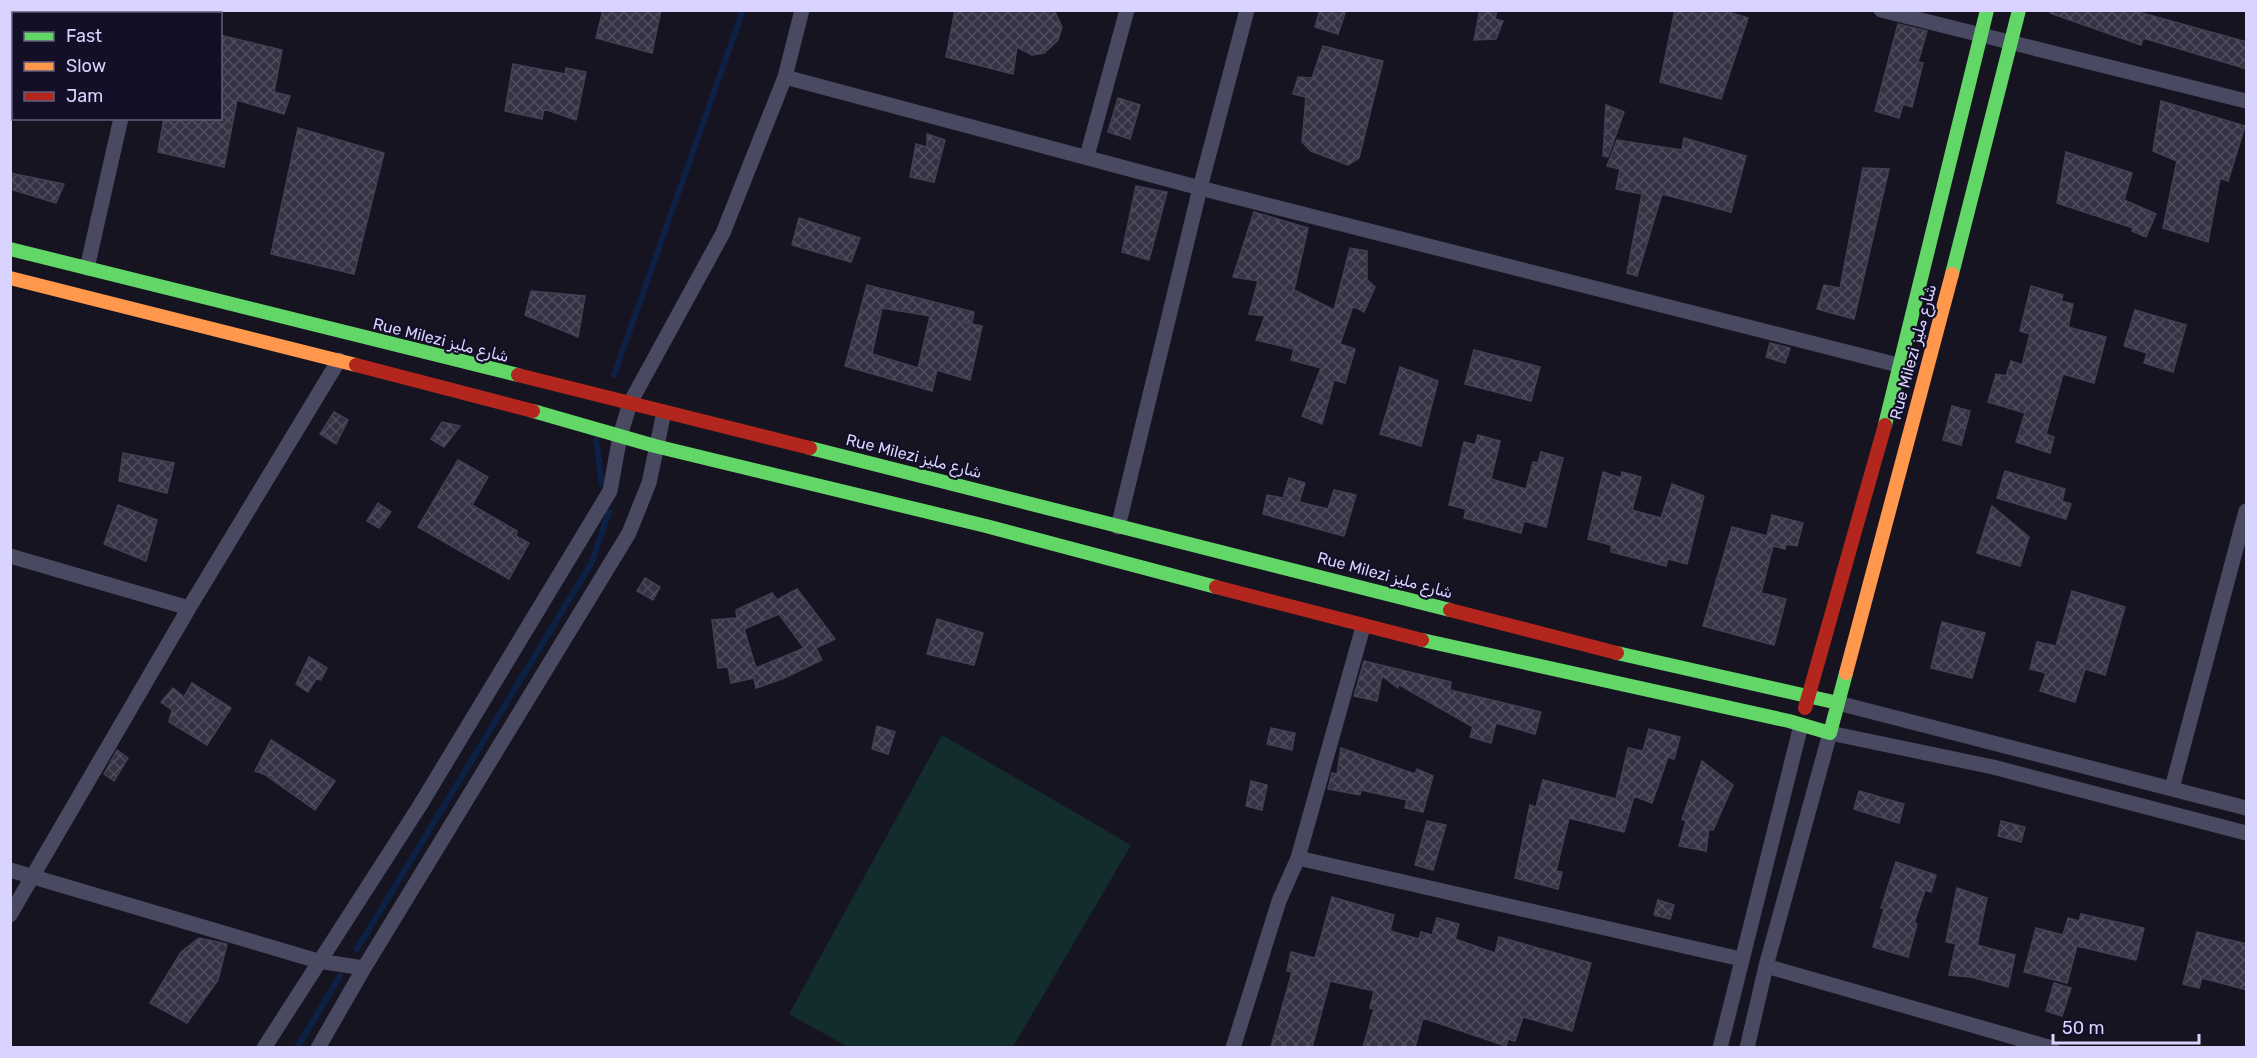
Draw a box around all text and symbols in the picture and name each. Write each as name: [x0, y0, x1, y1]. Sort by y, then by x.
legend: [12, 12, 222, 120]
text: Fast: [66, 25, 102, 47]
text: Slow: [66, 55, 106, 77]
text: Jam: [66, 85, 103, 107]
street label: Rue Milezi شارع مليز: [1886, 282, 1942, 422]
street label: Rue Milezi شارع مليز: [370, 314, 511, 368]
street label: Rue Milezi شارع مليز: [843, 430, 984, 484]
street label: Rue Milezi شارع مليز: [1315, 548, 1455, 604]
scale bar: [2053, 1007, 2198, 1045]
text: 50 m: [2062, 1017, 2105, 1039]

